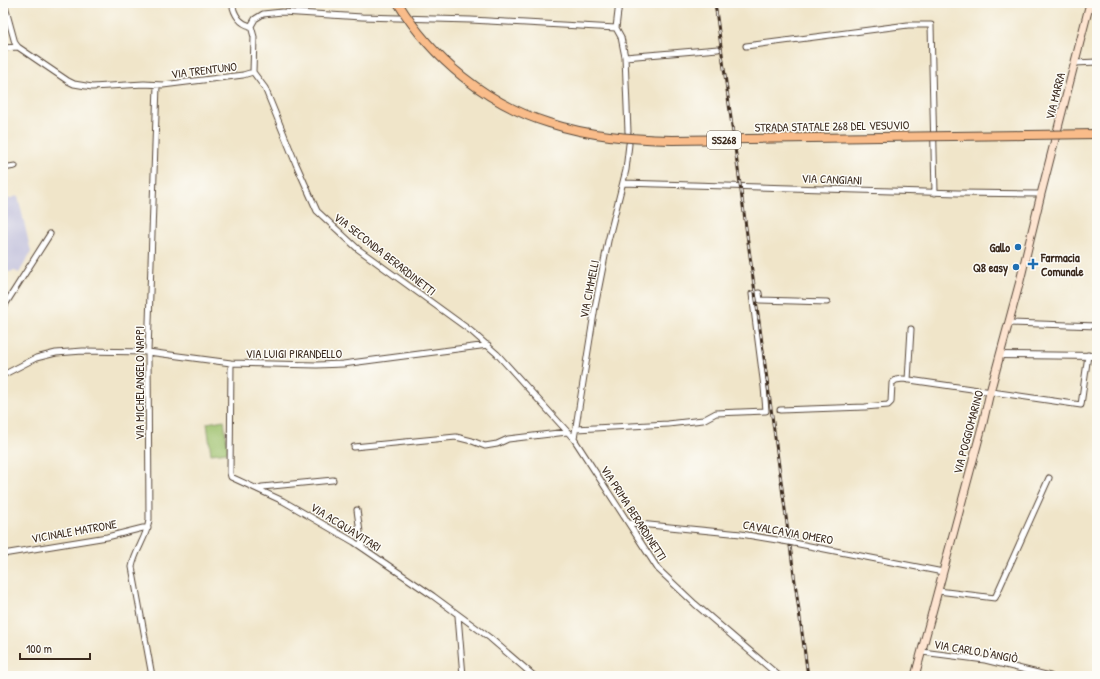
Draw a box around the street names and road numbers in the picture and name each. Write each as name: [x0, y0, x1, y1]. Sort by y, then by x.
street label: VIA TRENTUNO: [170, 57, 238, 82]
street label: VIA MARRA: [1041, 71, 1069, 121]
street label: STRADA STATALE 268 DEL VESUVIO: [755, 116, 910, 136]
road number: SS268: [707, 131, 741, 149]
street label: VIA CANGIANI: [801, 169, 863, 189]
street label: VIA SECONDA BERARDINETTI: [330, 209, 440, 299]
street label: VIA CIMMELLI: [575, 258, 603, 320]
street label: VIA MICHELANGELO NAPPI: [131, 326, 148, 440]
street label: VIA LUIGI PIRANDELLO: [246, 345, 342, 362]
street label: VIA POGGIOMARINO: [949, 388, 987, 476]
street label: VIA PRIMA BERARDINETTI: [597, 462, 671, 564]
street label: VIA ACQUAVITARI: [307, 499, 385, 555]
street label: VICINALE MATRONE: [30, 515, 119, 547]
street label: CAVALCAVIA OMERO: [742, 516, 835, 548]
street label: VIA CARLO D'ANGIÒ: [933, 635, 1020, 667]

